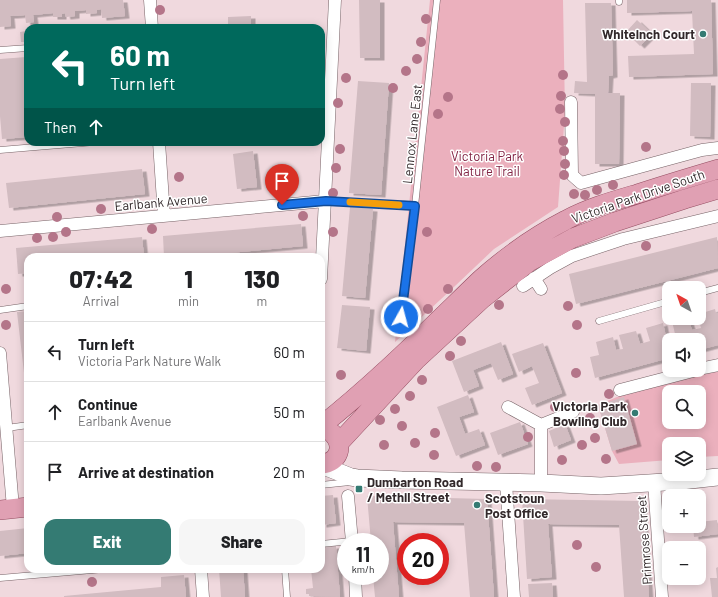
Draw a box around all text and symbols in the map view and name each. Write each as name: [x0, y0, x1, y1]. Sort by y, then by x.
place label: Whiteinch Court: [602, 26, 695, 42]
marker: Whiteinch Court: [698, 29, 708, 39]
text: 60 m: [110, 38, 170, 72]
icon: left: [44, 40, 96, 92]
text: Turn left: [110, 72, 176, 94]
street label: Lennox Lane East: [399, 83, 425, 185]
icon: ahead: [85, 116, 107, 138]
text: Then: [44, 118, 77, 136]
park label: Victoria Park Nature Trail: [451, 148, 524, 179]
pin: [265, 164, 299, 205]
street label: Victoria Park Drive South: [569, 166, 707, 226]
icon: arrive: [271, 170, 293, 192]
street label: Earlbank Avenue: [114, 190, 208, 214]
text: 07:42: [69, 264, 133, 293]
text: 1: [184, 264, 193, 293]
text: 130: [244, 264, 280, 293]
north arrow: [662, 281, 706, 325]
map controls: [662, 281, 706, 585]
text: Arrival: [83, 293, 119, 309]
text: min: [178, 293, 199, 309]
text: m: [257, 293, 267, 309]
position arrow: [380, 296, 422, 338]
button: sound: [662, 333, 706, 377]
text: Turn left: [78, 335, 134, 353]
icon: left: [44, 341, 66, 363]
text: 60 m: [273, 343, 305, 361]
text: Victoria Park Nature Walk: [78, 353, 221, 369]
button: search: [662, 385, 706, 429]
text: Continue: [78, 395, 138, 413]
place label: Victoria Park Bowling Club: [552, 398, 627, 429]
icon: ahead: [44, 401, 66, 423]
text: 50 m: [273, 403, 305, 421]
marker: Victoria Park Bowling Club: [630, 408, 640, 418]
text: Earlbank Avenue: [78, 413, 171, 429]
button: layers: [662, 437, 706, 481]
icon: arrive: [44, 461, 66, 483]
text: Arrive at destination: [78, 463, 214, 481]
text: 20 m: [273, 463, 305, 481]
place label: Dumbarton Road / Methil Street: [367, 474, 463, 505]
marker: Dumbarton Road / Methil Street: [354, 484, 364, 494]
button: +: [662, 489, 706, 533]
place label: Scotstoun Post Office: [485, 490, 548, 521]
street label: Primrose Street: [633, 495, 655, 585]
marker: Scotstoun Post Office: [472, 500, 482, 510]
button: Exit: [44, 519, 171, 565]
button: Share: [179, 519, 305, 565]
speed limit sign: 20: [397, 533, 449, 585]
button: −: [662, 541, 706, 585]
text: 11: [356, 542, 370, 566]
text: km/h: [352, 563, 374, 575]

